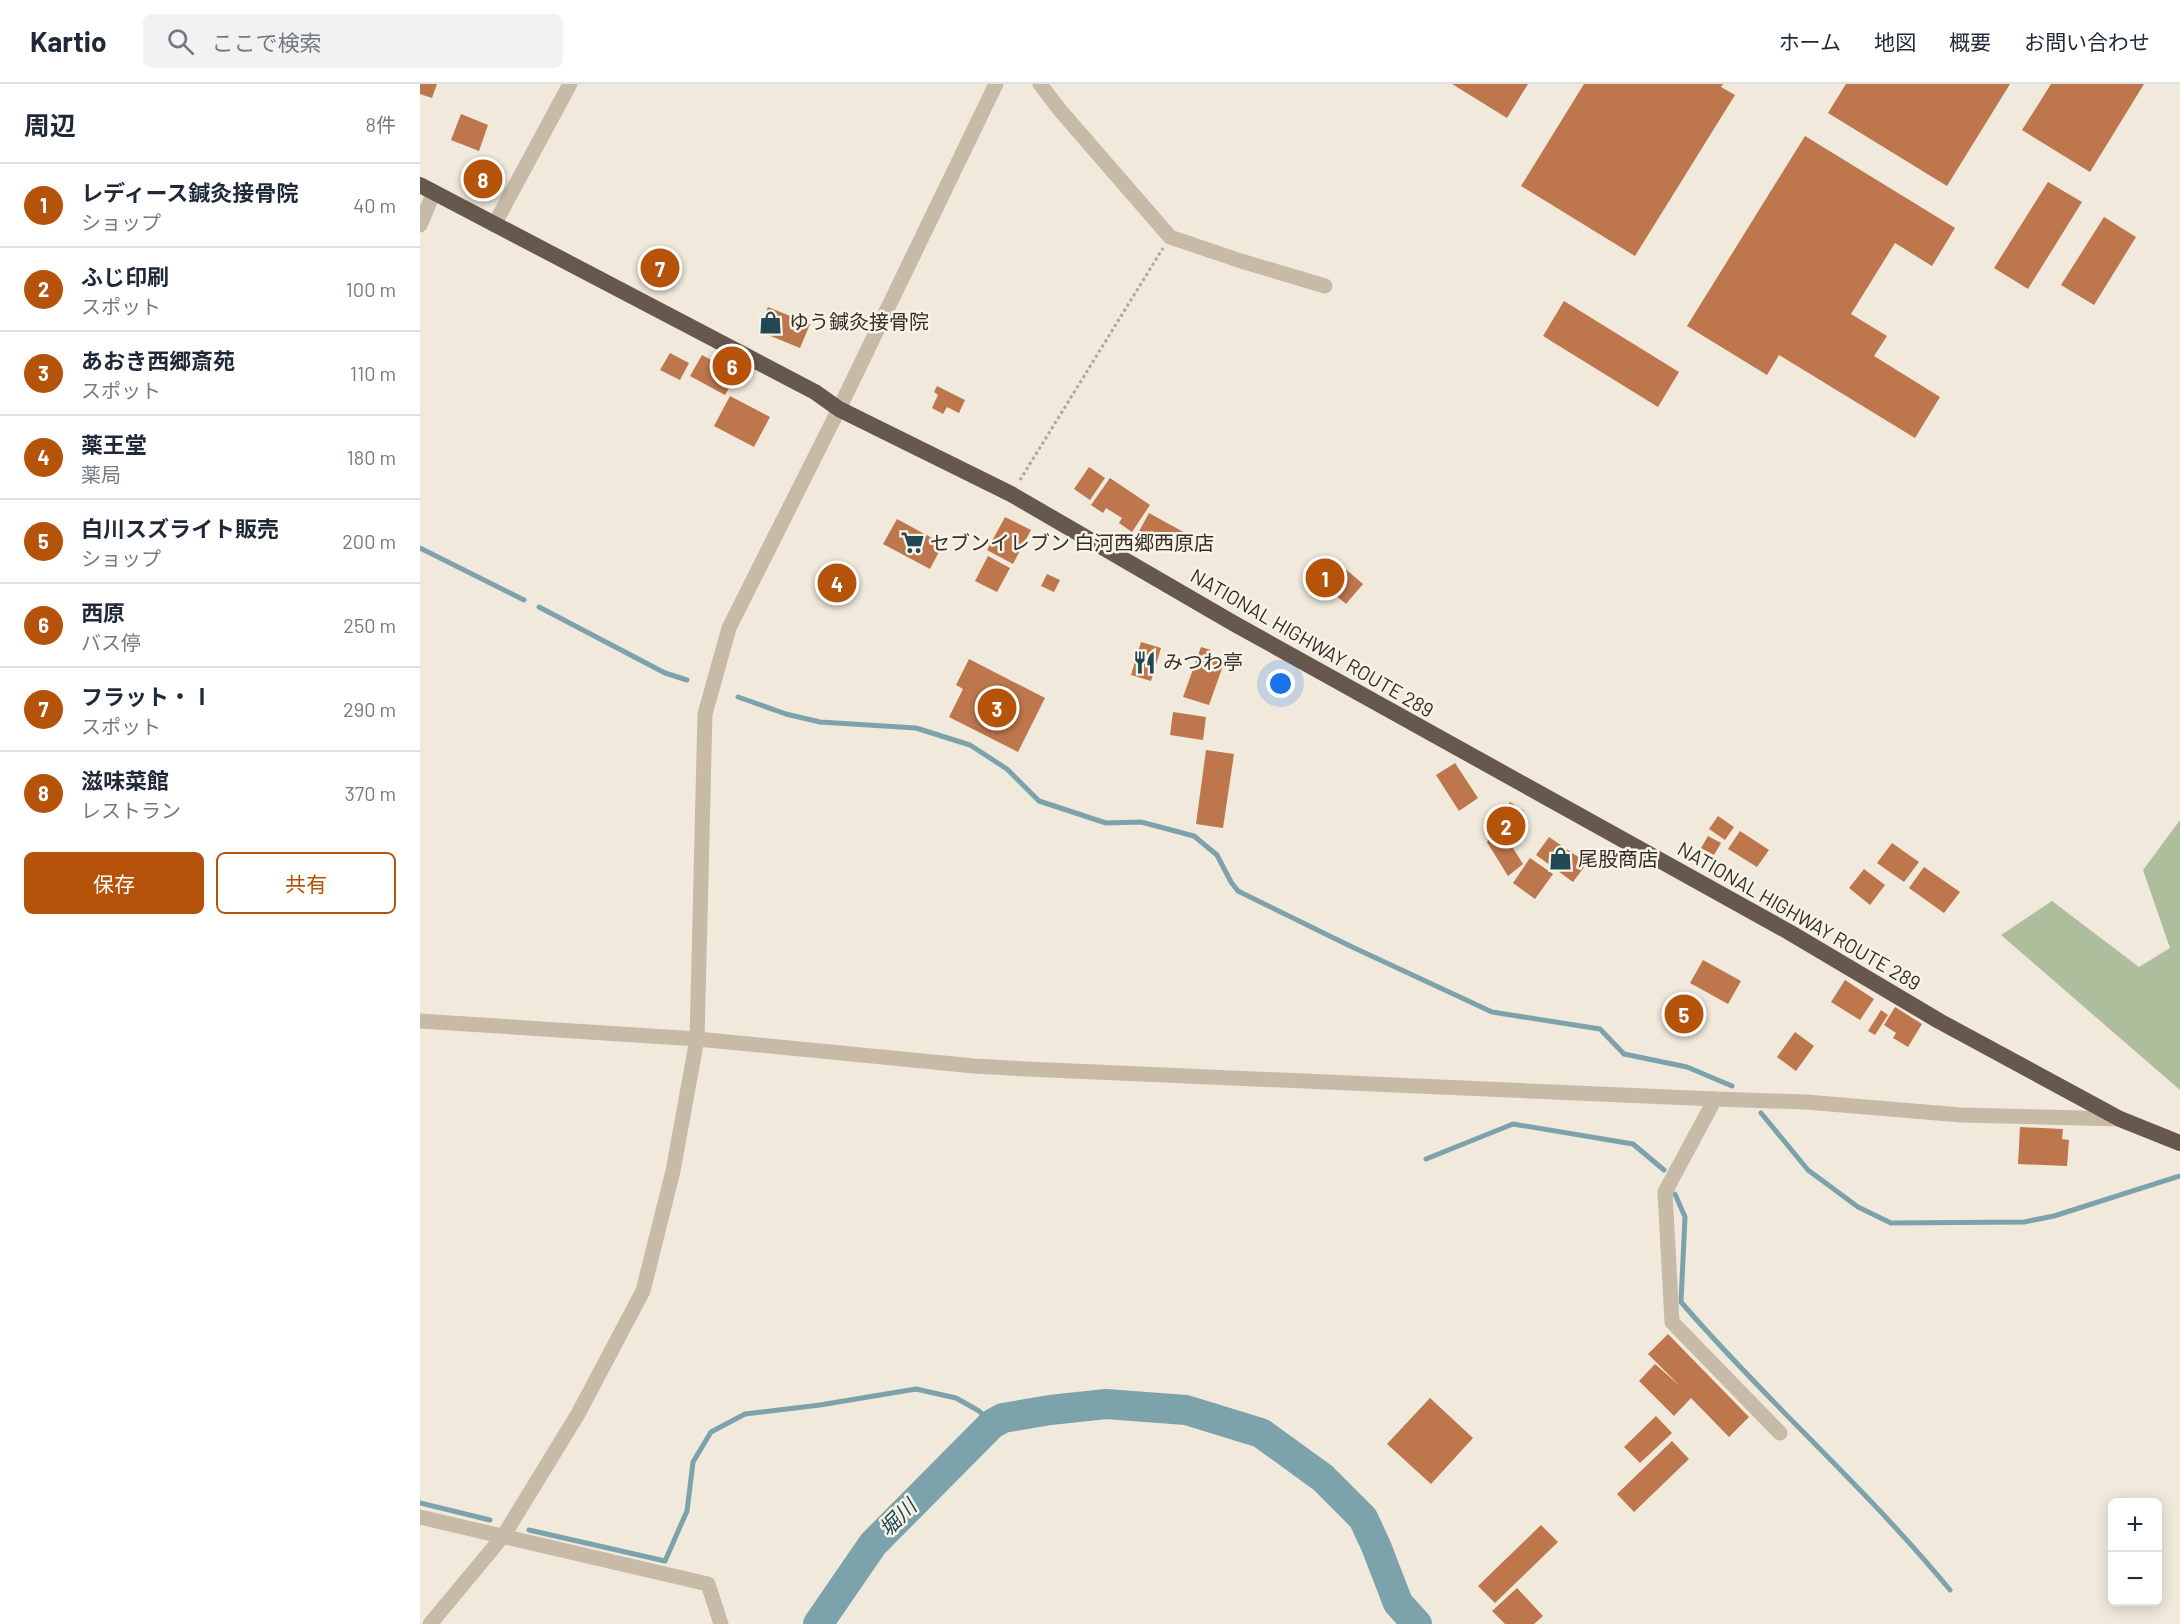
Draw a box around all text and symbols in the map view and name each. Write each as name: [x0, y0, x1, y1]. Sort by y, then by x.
search box: [143, 14, 563, 68]
text: Kartio: [30, 24, 107, 58]
icon: search: [164, 25, 197, 58]
text: ここで検索: [212, 29, 322, 55]
text: ホーム: [1779, 29, 1841, 54]
text: 地図: [1874, 29, 1916, 54]
text: 概要: [1949, 29, 1991, 54]
text: お問い合わせ: [2024, 29, 2150, 54]
text: 周辺: [24, 109, 76, 140]
text: 8件: [366, 112, 396, 136]
pin: 8: [464, 156, 502, 202]
text: レディース鍼灸接骨院: [81, 179, 298, 205]
text: 1: [40, 193, 47, 217]
text: 40 m: [353, 193, 396, 217]
text: ショップ: [81, 210, 161, 234]
pin: 7: [640, 246, 680, 291]
text: ふじ印刷: [81, 263, 169, 289]
text: 2: [38, 277, 49, 301]
text: 100 m: [346, 277, 396, 301]
text: スポット: [81, 294, 161, 318]
shop icon: ゆう鍼灸接骨院: [758, 309, 784, 335]
place label: ゆう鍼灸接骨院: [789, 309, 929, 333]
pin: 6: [712, 344, 752, 388]
text: あおき西郷斎苑: [81, 347, 235, 373]
text: 3: [38, 361, 49, 385]
text: 110 m: [350, 361, 396, 385]
text: スポット: [81, 378, 161, 402]
text: 薬王堂: [81, 431, 147, 457]
text: 4: [37, 445, 50, 469]
text: 180 m: [347, 445, 396, 469]
text: 薬局: [81, 462, 121, 486]
text: 白川スズライト販売: [81, 515, 279, 541]
text: 5: [38, 529, 49, 553]
text: 200 m: [342, 529, 396, 553]
supermarket icon: セブンイレブン 白河西郷西原店: [899, 530, 925, 556]
place label: セブンイレブン 白河西郷西原店: [930, 530, 1214, 554]
text: ショップ: [81, 546, 161, 570]
pin: 1: [1306, 556, 1344, 600]
pin: 4: [818, 560, 856, 606]
street label: NATIONAL HIGHWAY ROUTE 289: [1187, 563, 1438, 722]
text: 西原: [81, 599, 125, 625]
text: 6: [38, 613, 49, 637]
text: 250 m: [343, 613, 396, 637]
text: バス停: [81, 630, 141, 654]
restaurant icon: みつわ亭: [1132, 649, 1158, 675]
place label: みつわ亭: [1163, 649, 1243, 673]
your location: [1266, 669, 1295, 698]
text: フラット・Ⅰ: [81, 683, 213, 709]
pin: 3: [978, 686, 1016, 730]
text: 7: [39, 697, 48, 721]
text: 290 m: [343, 697, 396, 721]
text: スポット: [81, 714, 161, 738]
text: 滋味菜館: [81, 767, 169, 793]
text: 8: [38, 781, 49, 805]
text: 370 m: [344, 781, 396, 805]
text: レストラン: [81, 798, 181, 822]
pin: 2: [1486, 804, 1526, 848]
street label: NATIONAL HIGHWAY ROUTE 289: [1674, 836, 1925, 995]
shop icon: 尾股商店: [1547, 846, 1573, 872]
place label: 尾股商店: [1578, 846, 1658, 870]
button: 保存: [24, 852, 204, 914]
button: 共有: [216, 852, 396, 914]
pin: 5: [1664, 992, 1704, 1036]
water label: 堀川: [873, 1492, 922, 1541]
map controls: [2108, 1498, 2162, 1606]
button: +: [2108, 1498, 2162, 1552]
button: −: [2108, 1552, 2162, 1606]

